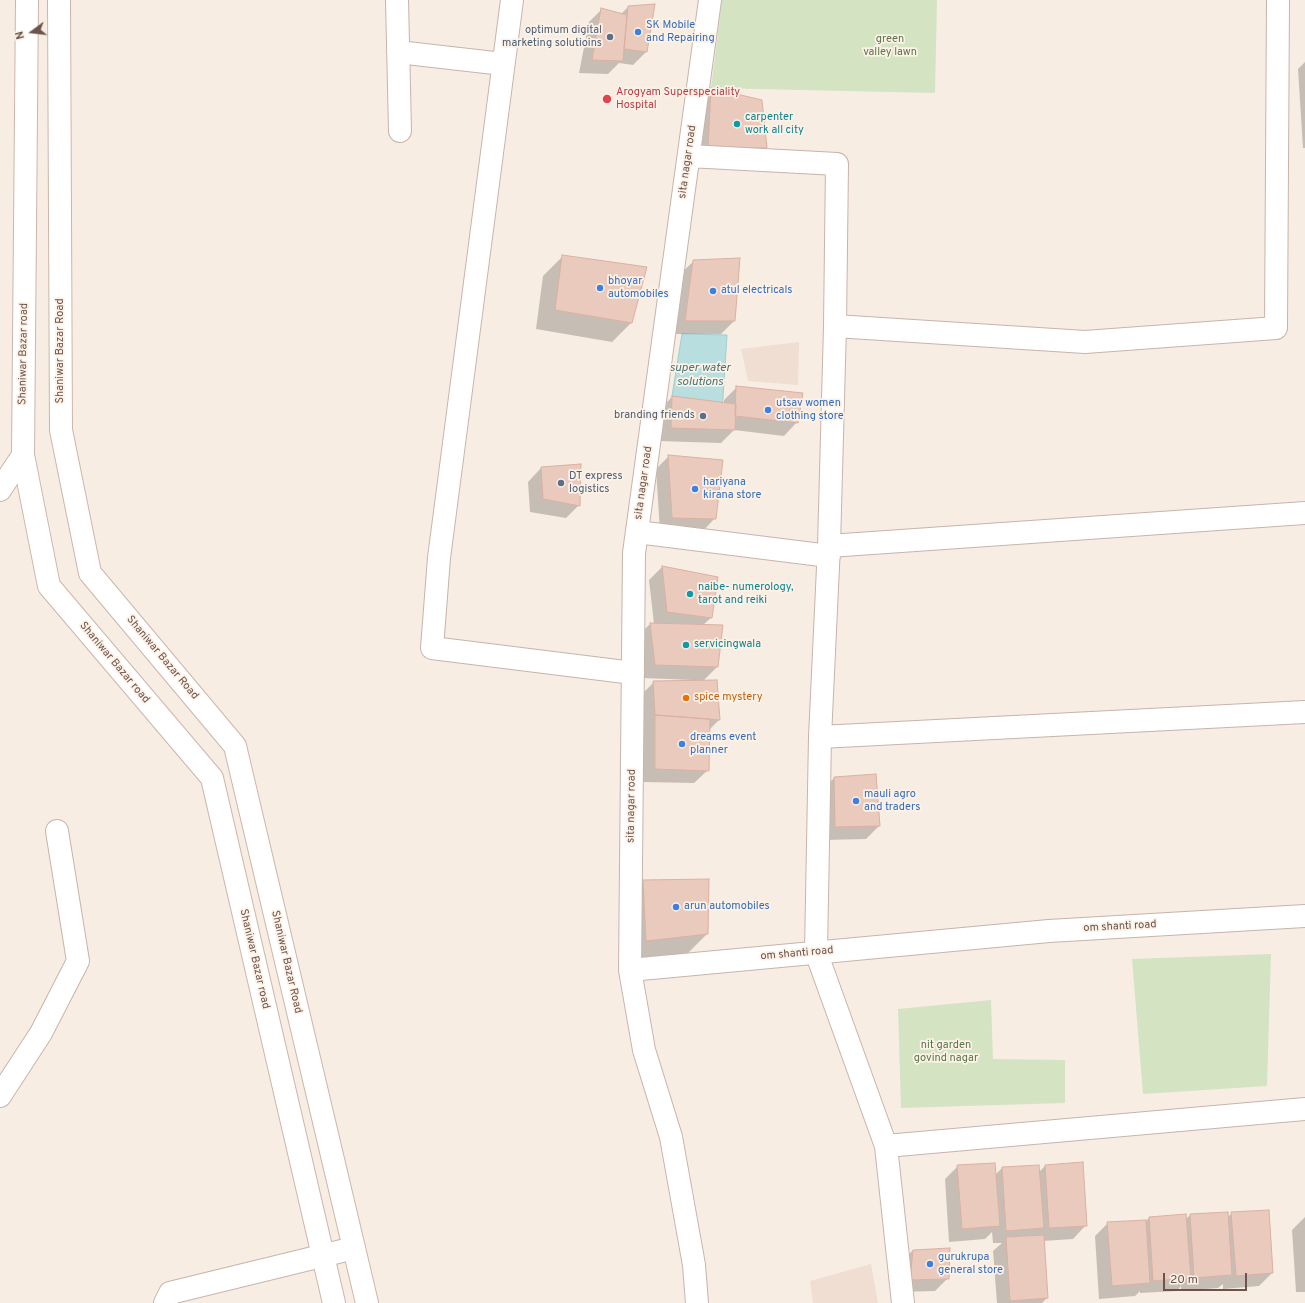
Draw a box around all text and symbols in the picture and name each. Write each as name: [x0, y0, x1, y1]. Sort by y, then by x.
north arrow: [12, 12, 52, 52]
place label: SK Mobile and Repairing: [646, 19, 715, 45]
place label: optimum digital marketing solutioins: [502, 24, 602, 50]
marker: SK Mobile and Repairing: [633, 27, 643, 37]
text: N: [13, 29, 28, 41]
marker: optimum digital marketing solutioins: [605, 32, 615, 42]
park label: green valley lawn: [863, 33, 917, 59]
place label: Arogyam Superspeciality Hospital: [616, 86, 740, 112]
marker: Arogyam Superspeciality Hospital: [601, 93, 613, 105]
place label: carpenter work all city: [745, 111, 804, 137]
marker: carpenter work all city: [732, 119, 742, 129]
street label: sita nagar road: [676, 124, 700, 200]
place label: bhoyar automobiles: [608, 275, 669, 301]
marker: bhoyar automobiles: [595, 283, 605, 293]
place label: atul electricals: [721, 284, 792, 298]
marker: atul electricals: [708, 286, 718, 296]
street label: Shaniwar Bazar Road: [54, 298, 68, 404]
street label: Shaniwar Bazar road: [17, 303, 31, 405]
water label: super water solutions: [669, 362, 731, 390]
place label: utsav women clothing store: [776, 397, 844, 423]
marker: utsav women clothing store: [763, 405, 773, 415]
place label: branding friends: [614, 409, 695, 423]
marker: branding friends: [698, 411, 708, 421]
street label: sita nagar road: [632, 445, 656, 521]
place label: DT express logistics: [569, 470, 623, 496]
place label: hariyana kirana store: [703, 476, 761, 502]
marker: DT express logistics: [556, 478, 566, 488]
marker: hariyana kirana store: [690, 484, 700, 494]
place label: naibe- numerology, tarot and reiki: [698, 581, 793, 607]
marker: naibe- numerology, tarot and reiki: [685, 589, 695, 599]
street label: Shaniwar Bazar Road: [123, 613, 201, 703]
street label: Shaniwar Bazar road: [76, 620, 152, 706]
place label: servicingwala: [694, 638, 761, 652]
marker: servicingwala: [681, 640, 691, 650]
place label: spice mystery: [694, 691, 762, 705]
marker: spice mystery: [681, 693, 691, 703]
place label: dreams event planner: [690, 731, 757, 757]
marker: dreams event planner: [677, 739, 687, 749]
street label: sita nagar road: [625, 769, 639, 843]
place label: mauli agro and traders: [864, 788, 920, 814]
marker: mauli agro and traders: [851, 796, 861, 806]
place label: arun automobiles: [684, 900, 770, 914]
marker: arun automobiles: [671, 902, 681, 912]
street label: Shaniwar Bazar road: [236, 908, 272, 1010]
street label: Shaniwar Bazar Road: [268, 909, 304, 1015]
street label: om shanti road: [1083, 918, 1157, 936]
street label: om shanti road: [760, 944, 834, 964]
park label: nit garden govind nagar: [914, 1039, 978, 1065]
place label: gurukrupa general store: [938, 1251, 1003, 1277]
marker: gurukrupa general store: [925, 1259, 935, 1269]
scale bar: [1165, 1265, 1249, 1291]
text: 20 m: [1170, 1272, 1198, 1288]

